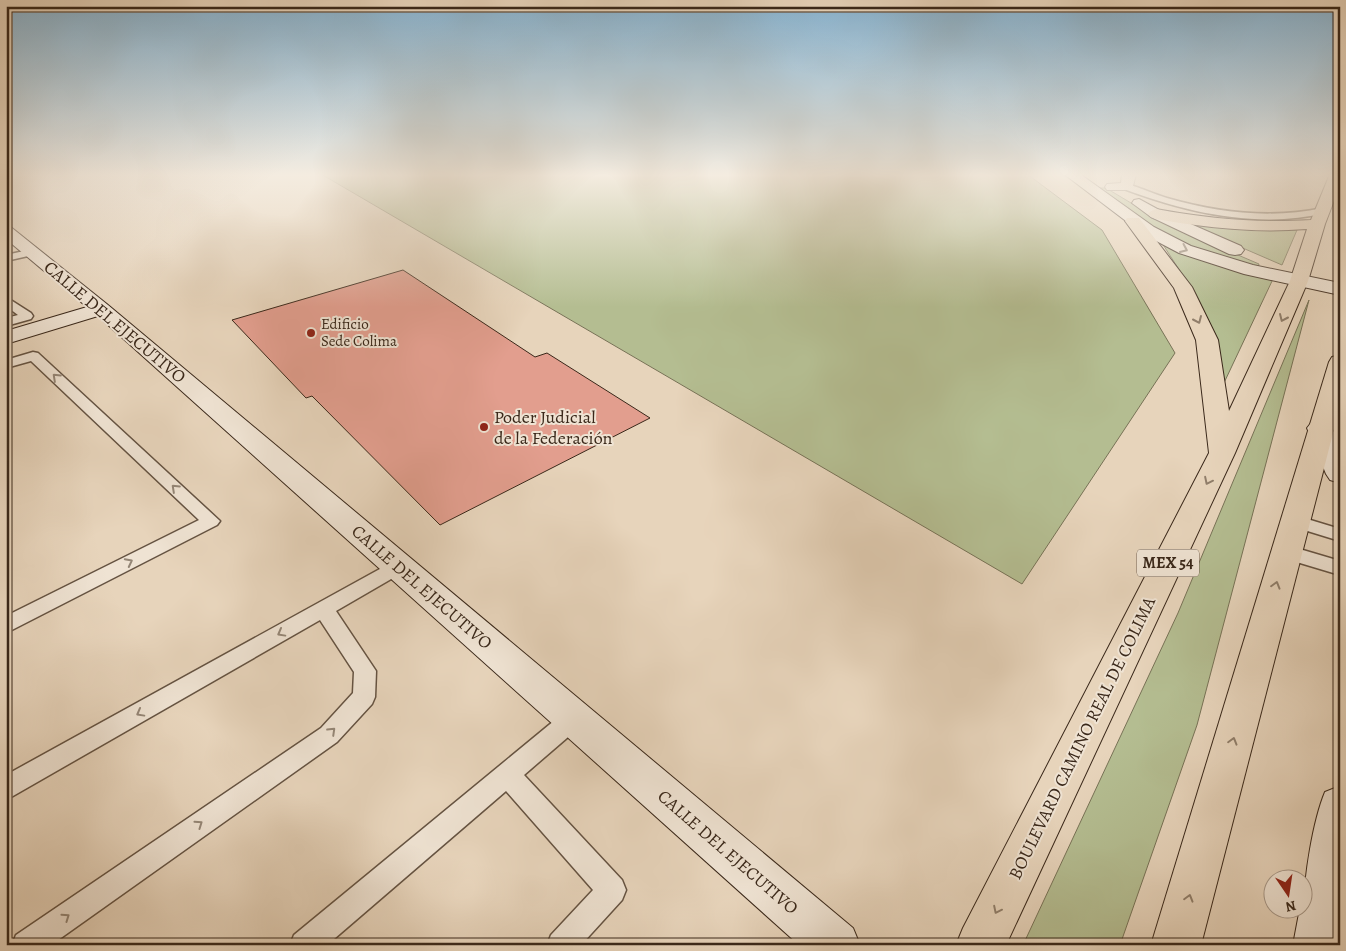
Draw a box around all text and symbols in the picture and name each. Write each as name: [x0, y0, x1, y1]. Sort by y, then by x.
one-way arrow: [1179, 243, 1188, 254]
street label: CALLE DEL EJECUTIVO: [39, 255, 191, 389]
one-way arrow: [1279, 313, 1289, 322]
place label: Edificio Sede Colima: [321, 314, 397, 351]
one-way arrow: [1192, 315, 1202, 324]
marker: Edificio Sede Colima: [305, 327, 317, 339]
one-way arrow: [53, 374, 62, 383]
place label: Poder Judicial de la Federación: [494, 405, 613, 450]
marker: Poder Judicial de la Federación: [478, 421, 490, 433]
one-way arrow: [1205, 476, 1215, 485]
one-way arrow: [171, 485, 180, 494]
street label: CALLE DEL EJECUTIVO: [347, 519, 497, 655]
road number: MEX 54: [1137, 550, 1199, 576]
one-way arrow: [124, 558, 133, 568]
one-way arrow: [1271, 581, 1281, 589]
street label: BOULEVARD CAMINO REAL DE COLIMA: [1003, 592, 1161, 883]
one-way arrow: [277, 626, 286, 636]
one-way arrow: [136, 706, 145, 716]
one-way arrow: [326, 728, 335, 737]
one-way arrow: [1227, 738, 1237, 746]
street label: CALLE DEL EJECUTIVO: [653, 784, 803, 920]
one-way arrow: [193, 821, 203, 830]
north arrow: [1264, 868, 1314, 918]
one-way arrow: [1183, 893, 1194, 902]
text: N: [1284, 896, 1298, 917]
one-way arrow: [993, 904, 1003, 913]
one-way arrow: [60, 914, 69, 923]

